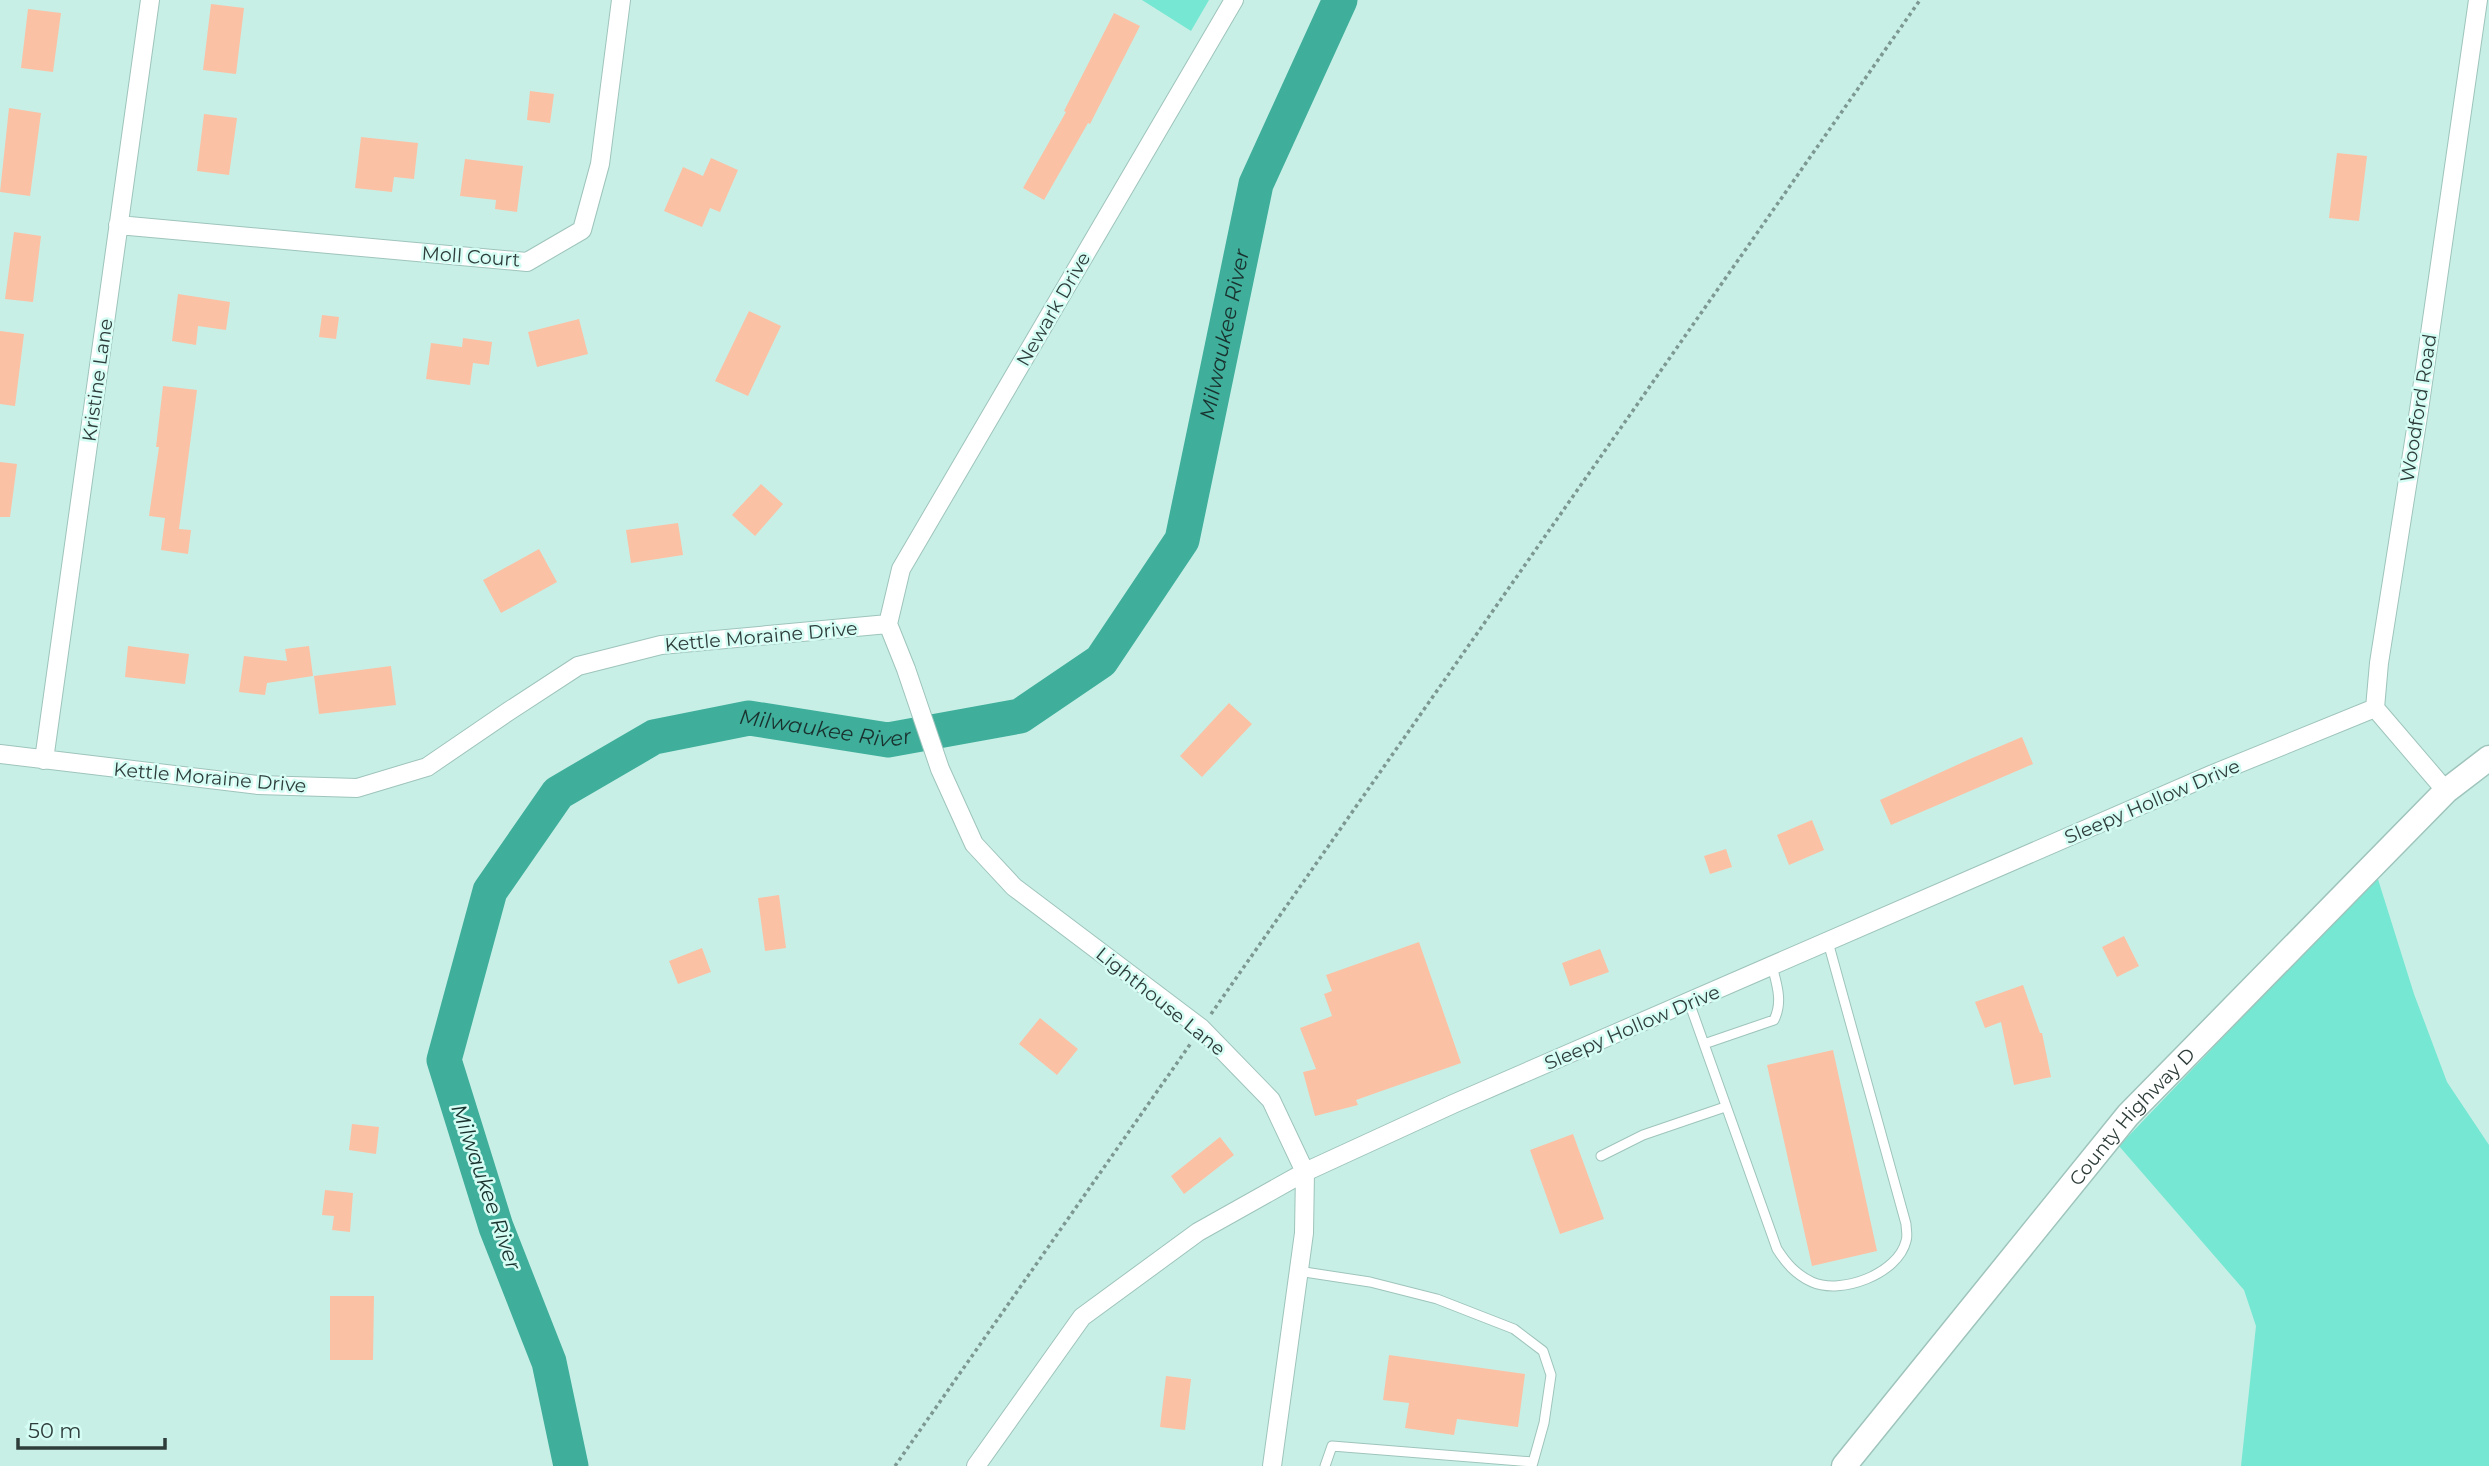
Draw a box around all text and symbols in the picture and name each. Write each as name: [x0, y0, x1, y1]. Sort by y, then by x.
street label: Moll Court: [421, 242, 521, 271]
water label: Milwaukee River: [1194, 246, 1254, 422]
street label: Newark Drive: [1012, 248, 1095, 370]
street label: Kristine Lane: [77, 317, 118, 443]
street label: Woodford Road: [2395, 332, 2442, 484]
street label: Kettle Moraine Drive: [664, 617, 858, 656]
water label: Milwaukee River: [738, 704, 914, 753]
street label: Sleepy Hollow Drive: [2061, 754, 2243, 849]
street label: Kettle Moraine Drive: [113, 758, 307, 797]
street label: Lighthouse Lane: [1091, 942, 1230, 1061]
street label: Sleepy Hollow Drive: [1541, 980, 1723, 1075]
street label: County Highway D: [2065, 1043, 2200, 1190]
water label: Milwaukee River: [446, 1101, 527, 1274]
scale bar: [18, 1406, 164, 1450]
text: 50 m: [28, 1418, 82, 1443]

